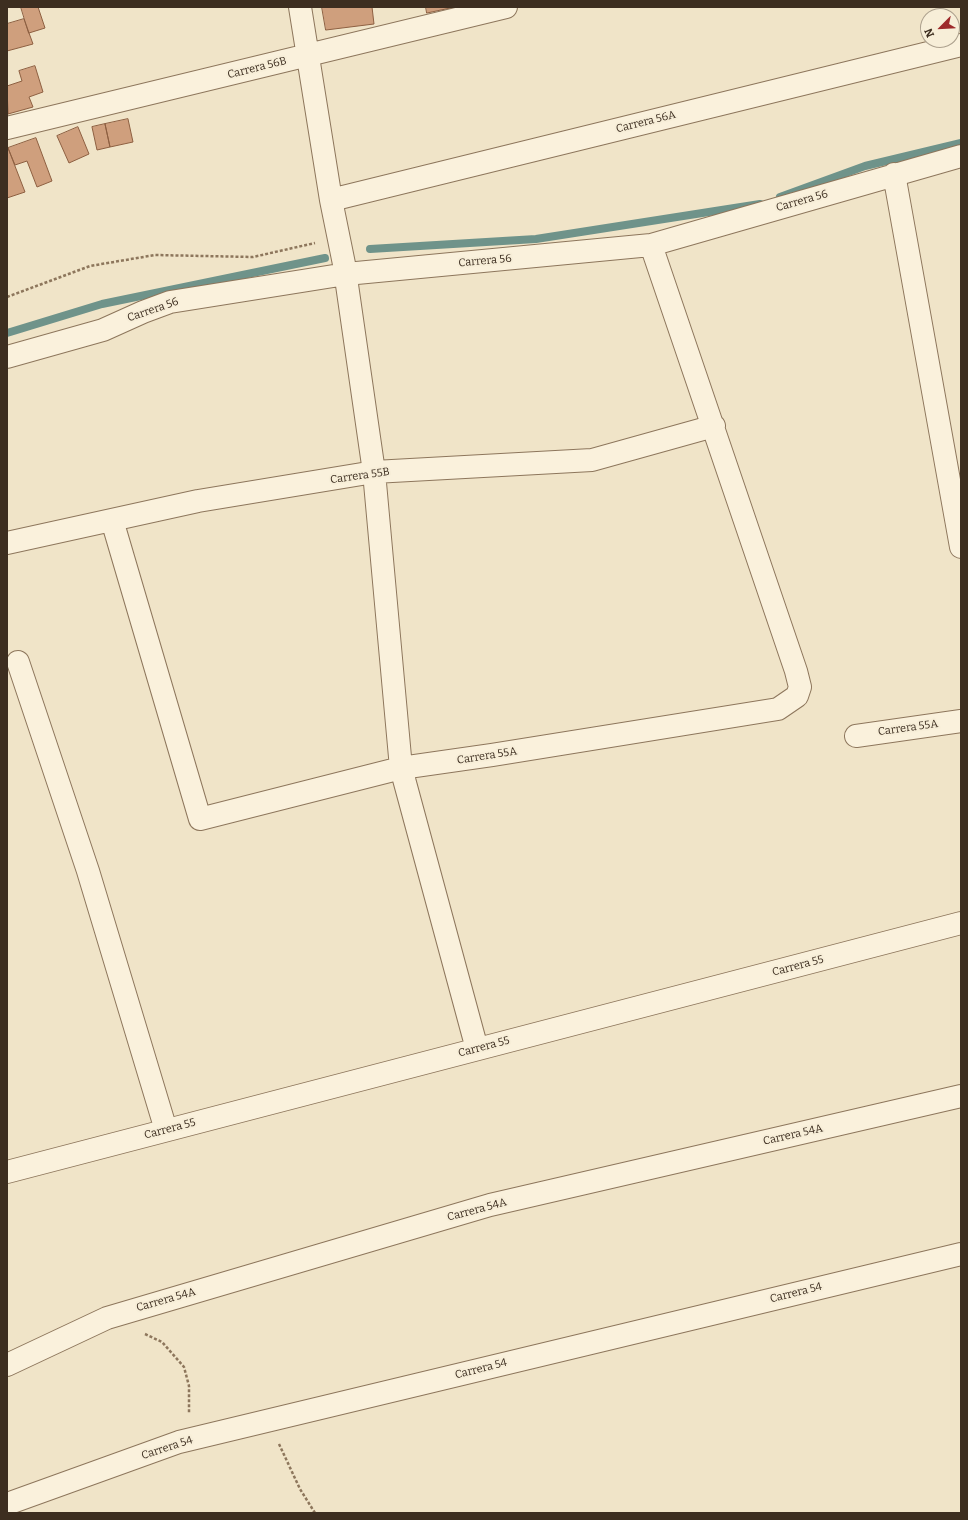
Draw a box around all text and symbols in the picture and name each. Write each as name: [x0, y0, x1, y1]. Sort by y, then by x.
north arrow: [920, 8, 960, 48]
text: N: [922, 26, 937, 39]
street label: Carrera 56B: [226, 54, 288, 82]
street label: Carrera 56A: [615, 108, 677, 136]
street label: Carrera 56: [775, 187, 829, 215]
street label: Carrera 56: [458, 252, 512, 270]
street label: Carrera 56: [126, 295, 180, 325]
street label: Carrera 55B: [329, 465, 391, 487]
street label: Carrera 55A: [877, 717, 939, 739]
street label: Carrera 55A: [456, 745, 518, 767]
street label: Carrera 55: [771, 953, 825, 979]
street label: Carrera 55: [457, 1034, 511, 1060]
street label: Carrera 55: [143, 1116, 197, 1142]
street label: Carrera 54A: [762, 1122, 824, 1148]
street label: Carrera 54A: [446, 1196, 508, 1224]
street label: Carrera 54: [769, 1280, 823, 1306]
street label: Carrera 54A: [135, 1285, 197, 1315]
street label: Carrera 54: [454, 1356, 508, 1382]
street label: Carrera 54: [140, 1433, 194, 1463]

